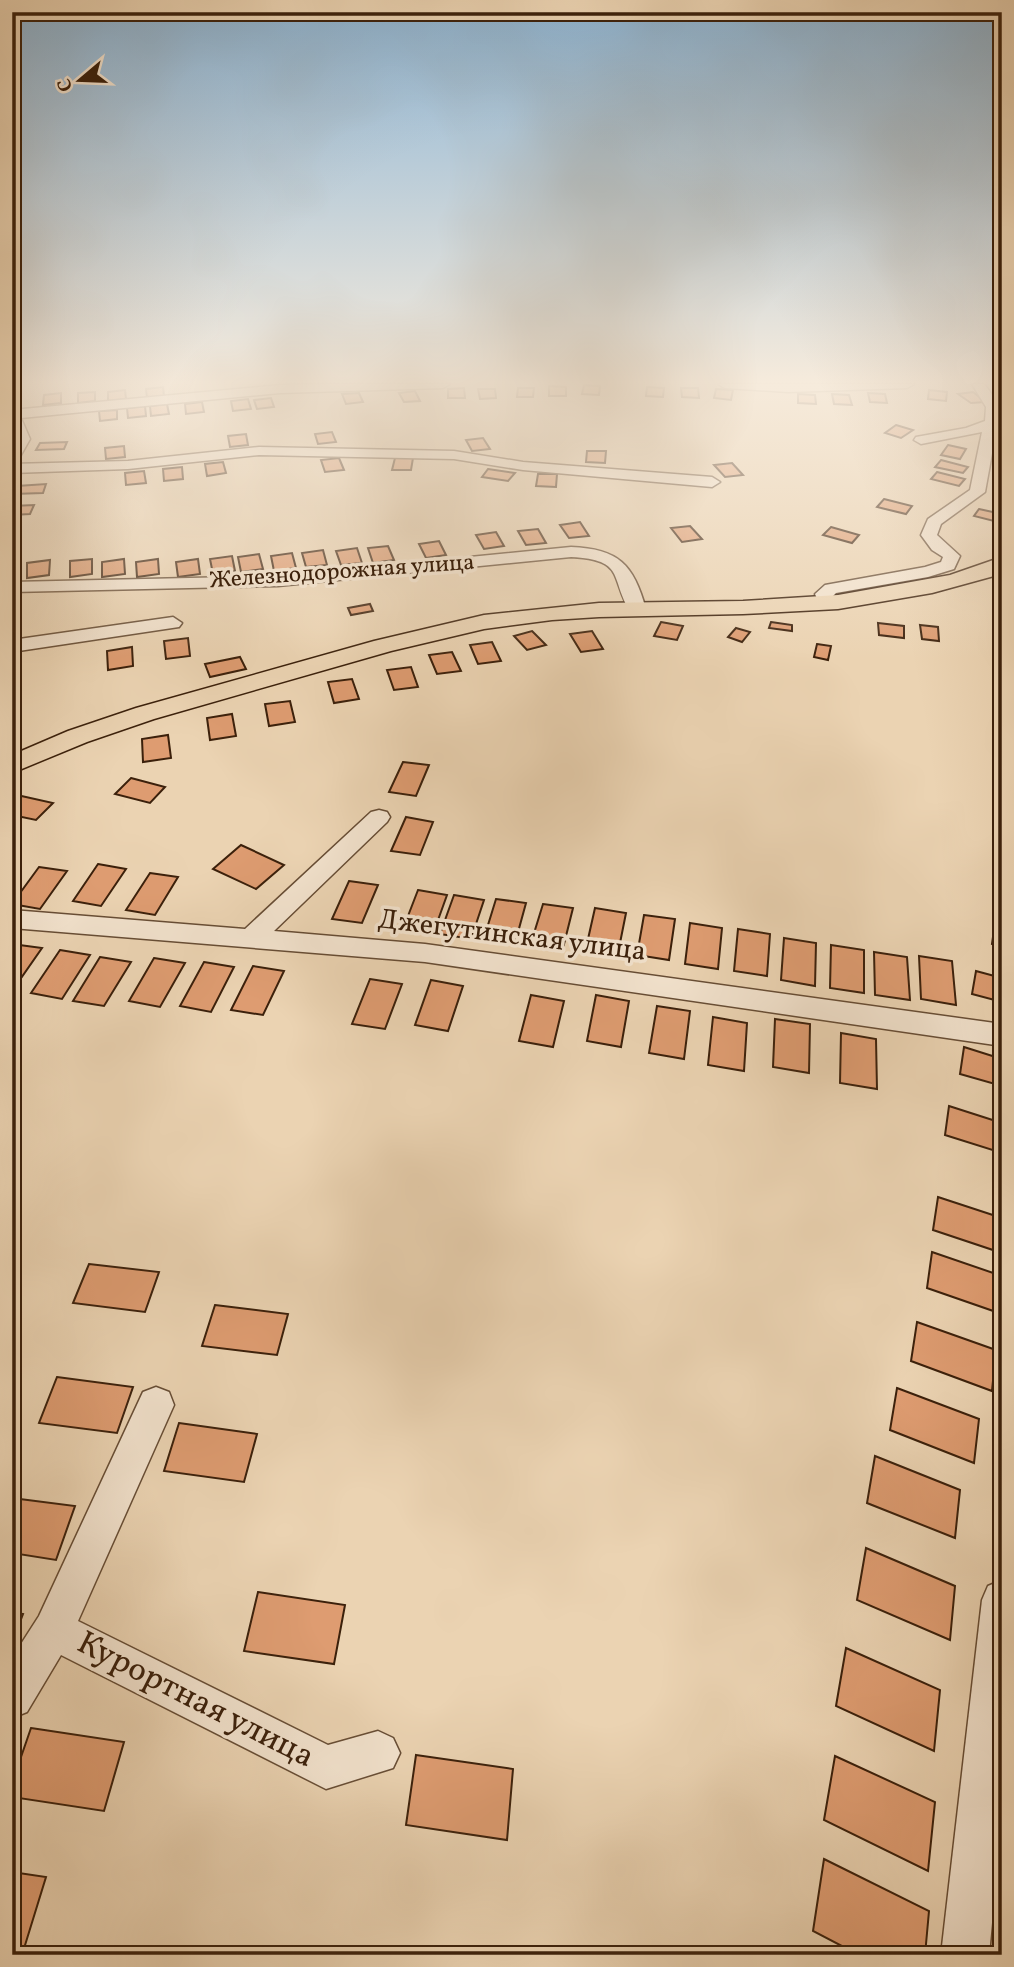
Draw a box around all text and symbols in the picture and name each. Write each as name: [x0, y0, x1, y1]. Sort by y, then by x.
north arrow: [46, 46, 116, 116]
text: С: [52, 75, 80, 95]
street label: Железнодорожная улица: [208, 547, 476, 597]
street label: Джегутинская улица: [376, 900, 648, 972]
street label: Курортная улица: [68, 1621, 322, 1781]

